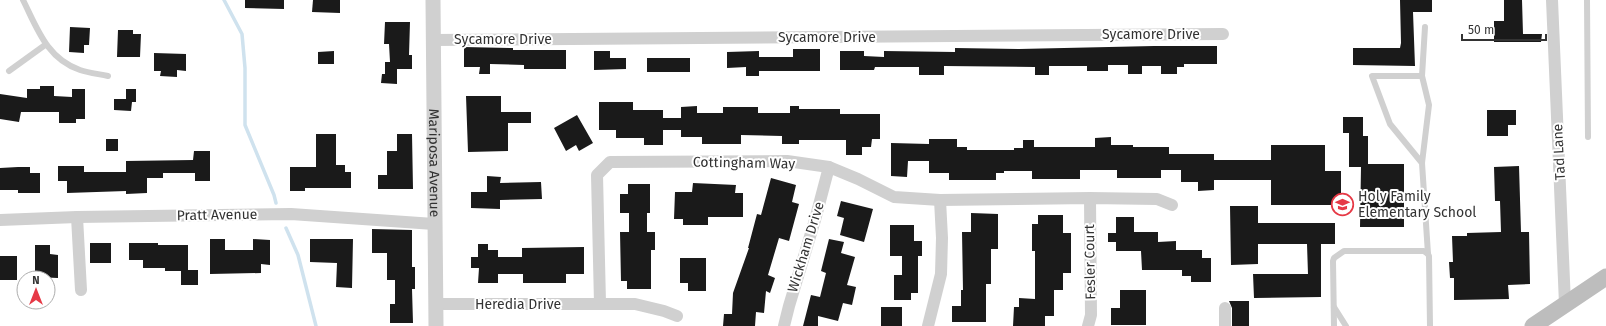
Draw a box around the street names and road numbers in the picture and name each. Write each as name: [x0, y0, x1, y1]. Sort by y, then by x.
street label: Sycamore Drive: [1102, 26, 1200, 43]
street label: Sycamore Drive: [778, 29, 876, 46]
street label: Sycamore Drive: [454, 31, 552, 48]
street label: Mariposa Avenue: [426, 109, 443, 217]
street label: Tad Lane: [1549, 123, 1569, 181]
street label: Cottingham Way: [693, 154, 795, 172]
street label: Wickham Drive: [784, 200, 828, 294]
street label: Pratt Avenue: [177, 206, 257, 224]
street label: Fesler Court: [1081, 223, 1099, 300]
street label: Heredia Drive: [475, 296, 561, 313]

